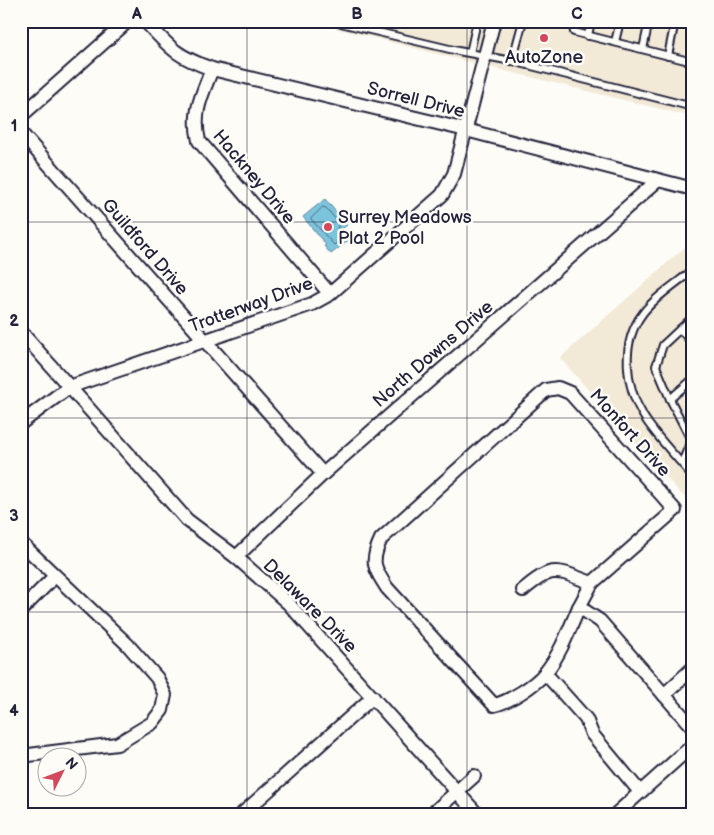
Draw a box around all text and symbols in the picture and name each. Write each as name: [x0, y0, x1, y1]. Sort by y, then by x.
text: A: [131, 5, 142, 24]
text: B: [351, 5, 363, 24]
text: C: [571, 5, 583, 24]
marker: AutoZone: [538, 32, 550, 44]
place label: AutoZone: [505, 47, 583, 68]
street label: Sorrell Drive: [365, 78, 467, 122]
text: 1: [11, 117, 17, 136]
street label: Hackney Drive: [208, 126, 300, 229]
street label: Guildford Drive: [97, 195, 193, 300]
place label: Surrey Meadows Plat 2 Pool: [338, 207, 472, 249]
marker: Surrey Meadows Plat 2 Pool: [322, 221, 334, 233]
street label: Trotterway Drive: [186, 273, 316, 337]
street label: North Downs Drive: [369, 296, 498, 412]
text: 2: [9, 312, 19, 331]
street label: Monfort Drive: [585, 385, 675, 481]
text: 3: [9, 507, 19, 526]
street label: Delaware Drive: [259, 555, 361, 657]
text: 4: [9, 702, 19, 721]
north arrow: [38, 748, 88, 798]
text: N: [61, 754, 81, 773]

